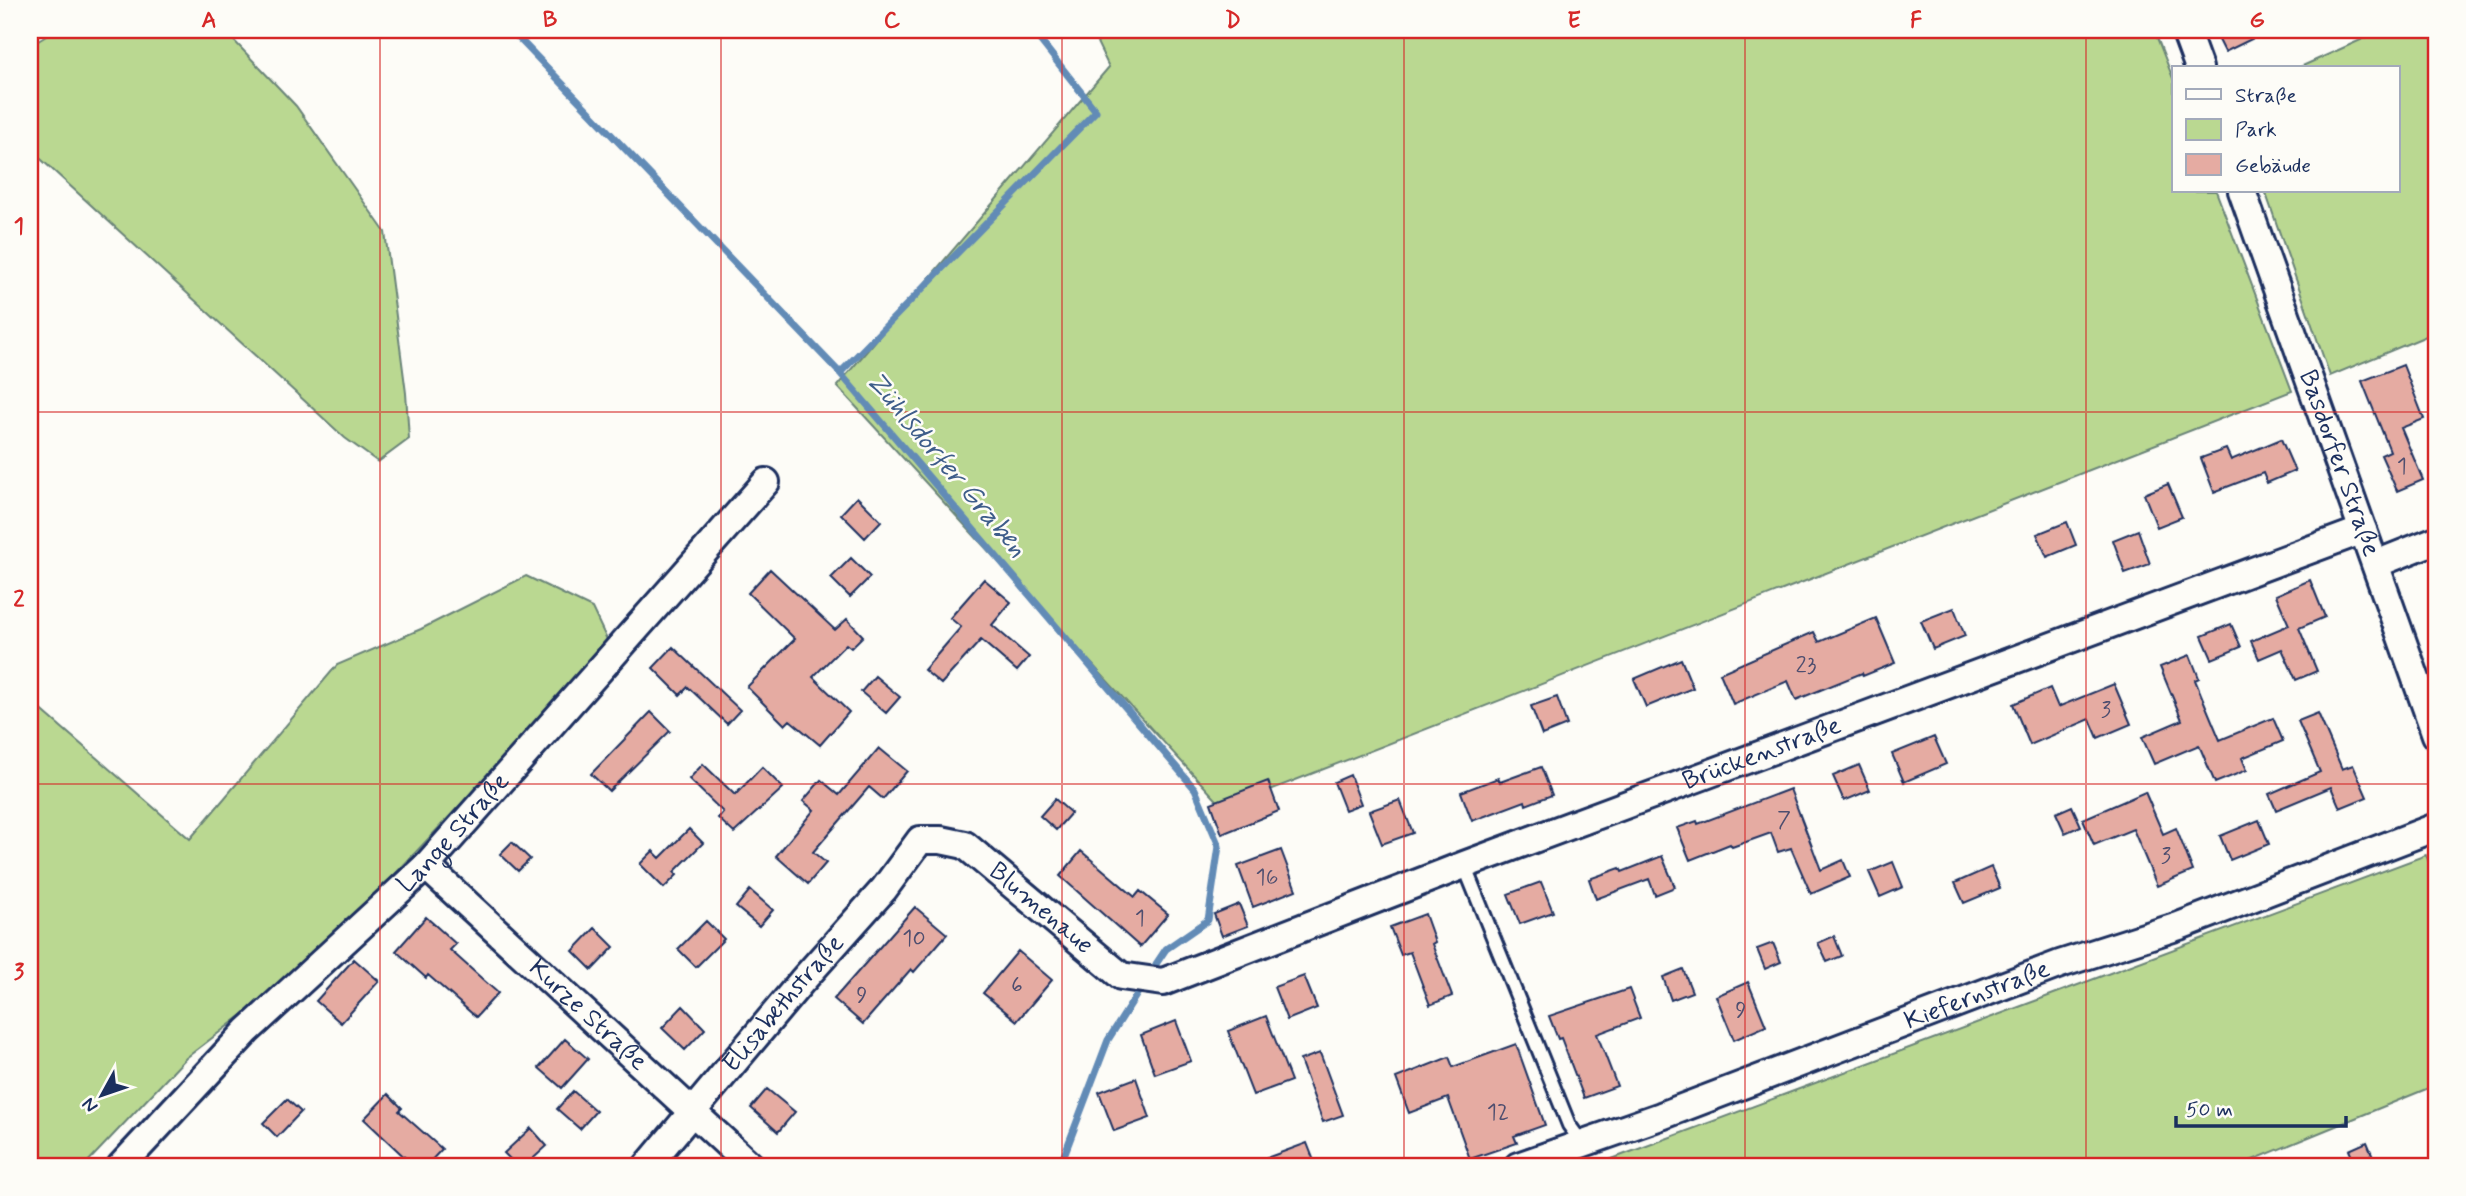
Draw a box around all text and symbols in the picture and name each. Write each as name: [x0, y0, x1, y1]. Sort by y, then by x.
text: A: [201, 6, 217, 36]
text: B: [543, 6, 558, 36]
text: C: [884, 6, 901, 36]
text: D: [1225, 6, 1241, 36]
text: E: [1567, 6, 1581, 36]
text: F: [1910, 6, 1922, 36]
text: G: [2249, 6, 2265, 36]
legend: [2172, 66, 2400, 192]
text: Straße: [2235, 82, 2297, 110]
text: Park: [2235, 116, 2277, 144]
text: Gebäude: [2235, 152, 2311, 180]
text: 1: [14, 212, 24, 242]
water label: Zühlsdorfer Graben: [857, 364, 1035, 566]
street label: Basdorfer Straße: [2290, 365, 2388, 561]
house number: 1: [2397, 452, 2407, 482]
text: 2: [13, 585, 25, 615]
house number: 23: [1796, 651, 1817, 681]
house number: 3: [2101, 696, 2111, 726]
street label: Brückenstraße: [1678, 709, 1846, 799]
street label: Lange Straße: [390, 766, 518, 901]
house number: 7: [1777, 806, 1791, 836]
house number: 3: [2161, 842, 2171, 872]
street label: Blumenaue: [981, 855, 1100, 963]
house number: 16: [1256, 863, 1279, 893]
house number: 1: [1135, 904, 1145, 934]
house number: 10: [902, 924, 926, 954]
street label: Elisabethstraße: [715, 927, 852, 1080]
street label: Kurze Straße: [521, 952, 655, 1079]
street label: Kiefernstraße: [1900, 952, 2055, 1039]
text: 3: [14, 958, 25, 988]
house number: 6: [1011, 971, 1023, 1001]
house number: 9: [856, 981, 868, 1011]
house number: 9: [1735, 996, 1747, 1026]
north arrow: [66, 1060, 136, 1130]
scale bar: [2176, 1084, 2345, 1128]
text: N: [76, 1092, 104, 1118]
text: 50 m: [2186, 1096, 2233, 1124]
house number: 12: [1487, 1098, 1509, 1128]

